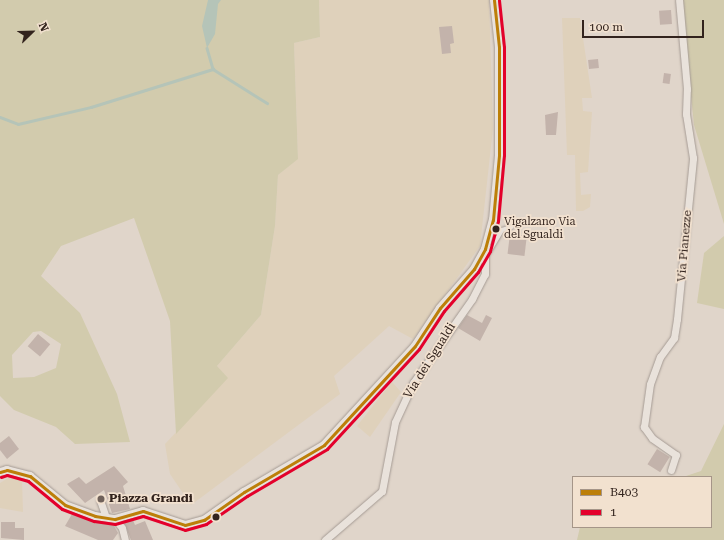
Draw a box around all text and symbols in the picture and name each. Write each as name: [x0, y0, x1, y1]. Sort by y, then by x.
north arrow: [12, 12, 52, 52]
scale bar: [584, 12, 706, 38]
text: 100 m: [589, 20, 623, 34]
text: N: [36, 21, 51, 34]
street label: Via Pianezze: [675, 209, 695, 283]
place label: Vigalzano Via del Sgualdi: [504, 216, 576, 242]
marker: Vigalzano Via del Sgualdi: [491, 224, 501, 234]
street label: Via dei Sgualdi: [401, 321, 459, 401]
legend: [572, 476, 712, 528]
text: B403: [610, 485, 638, 499]
place label: Piazza Grandi: [109, 492, 193, 506]
marker: Piazza Grandi: [96, 494, 106, 504]
text: 1: [610, 505, 617, 519]
unlabelled marker: [211, 512, 221, 522]

